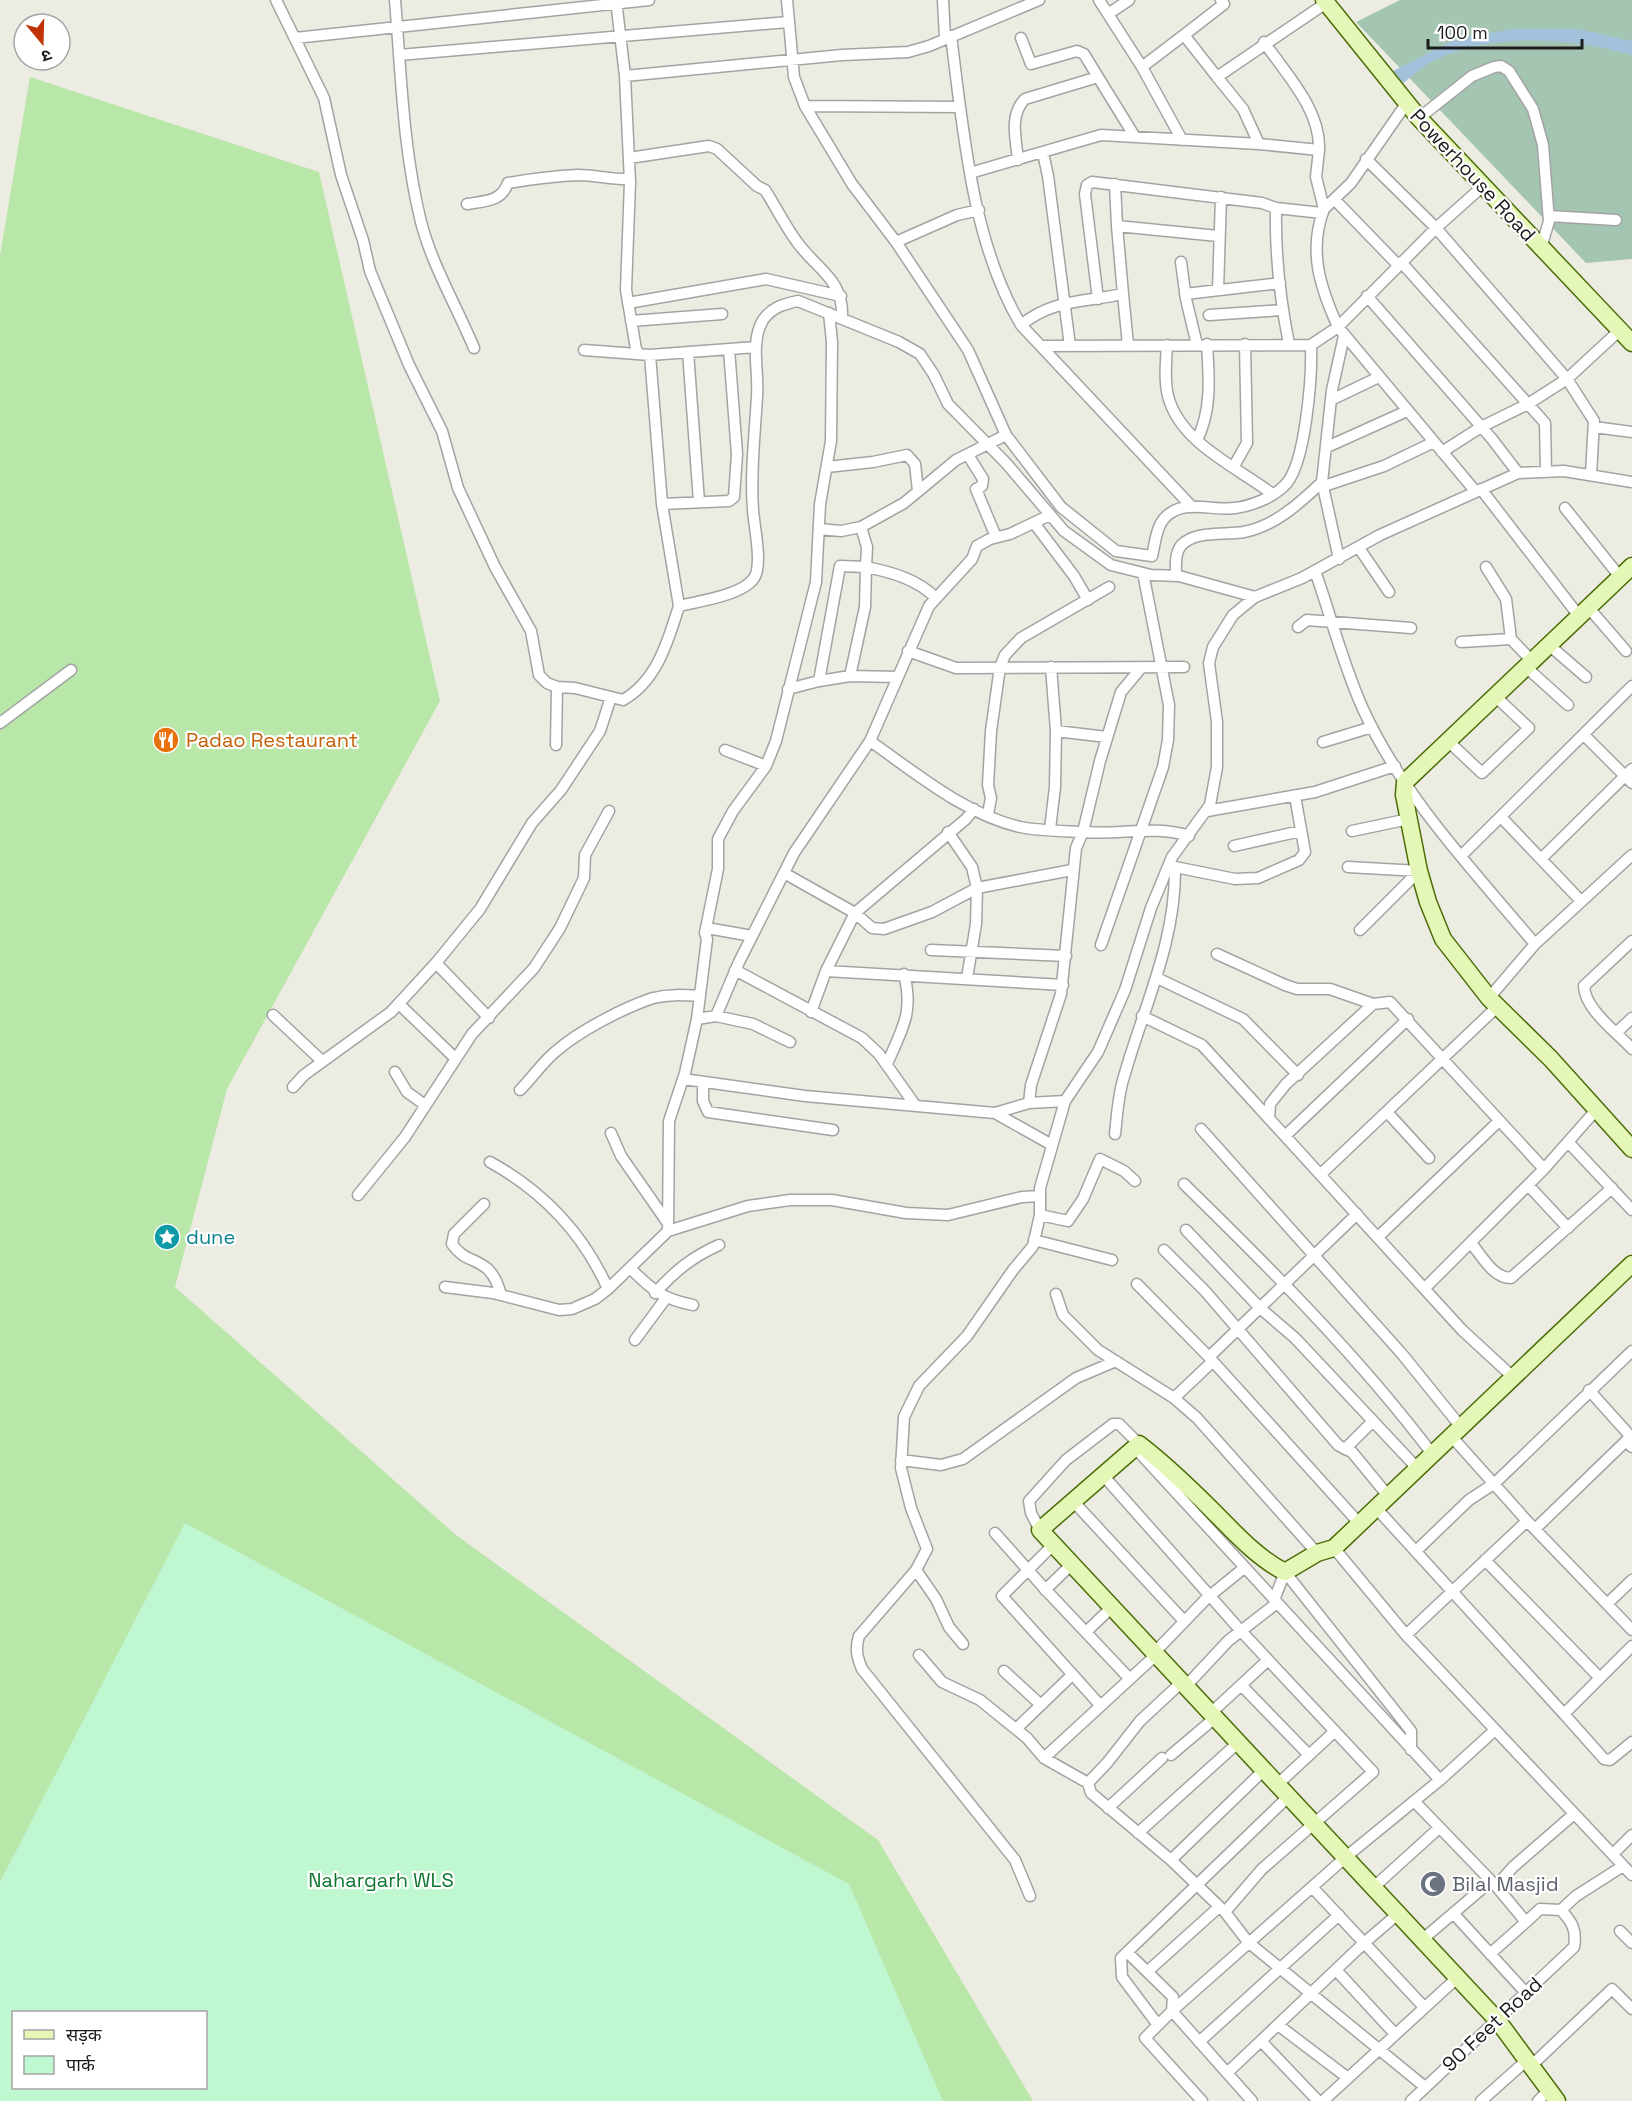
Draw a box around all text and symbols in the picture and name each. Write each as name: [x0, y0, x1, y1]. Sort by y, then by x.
north arrow: [12, 12, 72, 72]
scale bar: [1428, 12, 1582, 50]
text: 100 m: [1437, 21, 1488, 44]
text: उ: [38, 44, 55, 67]
street label: Powerhouse Road: [1405, 103, 1541, 247]
restaurant icon: Padao Restaurant: [151, 725, 181, 755]
place label: Padao Restaurant: [186, 727, 358, 753]
place icon: dune: [152, 1222, 182, 1252]
place label: dune: [186, 1224, 235, 1250]
park label: Nahargarh WLS: [308, 1867, 454, 1893]
mosque icon: Bilal Masjid: [1418, 1869, 1448, 1899]
place label: Bilal Masjid: [1452, 1871, 1559, 1897]
street label: 90 Feet Road: [1436, 1971, 1548, 2077]
legend: [12, 2011, 207, 2089]
text: सड़क: [66, 2023, 103, 2046]
text: पार्क: [66, 2053, 96, 2076]

